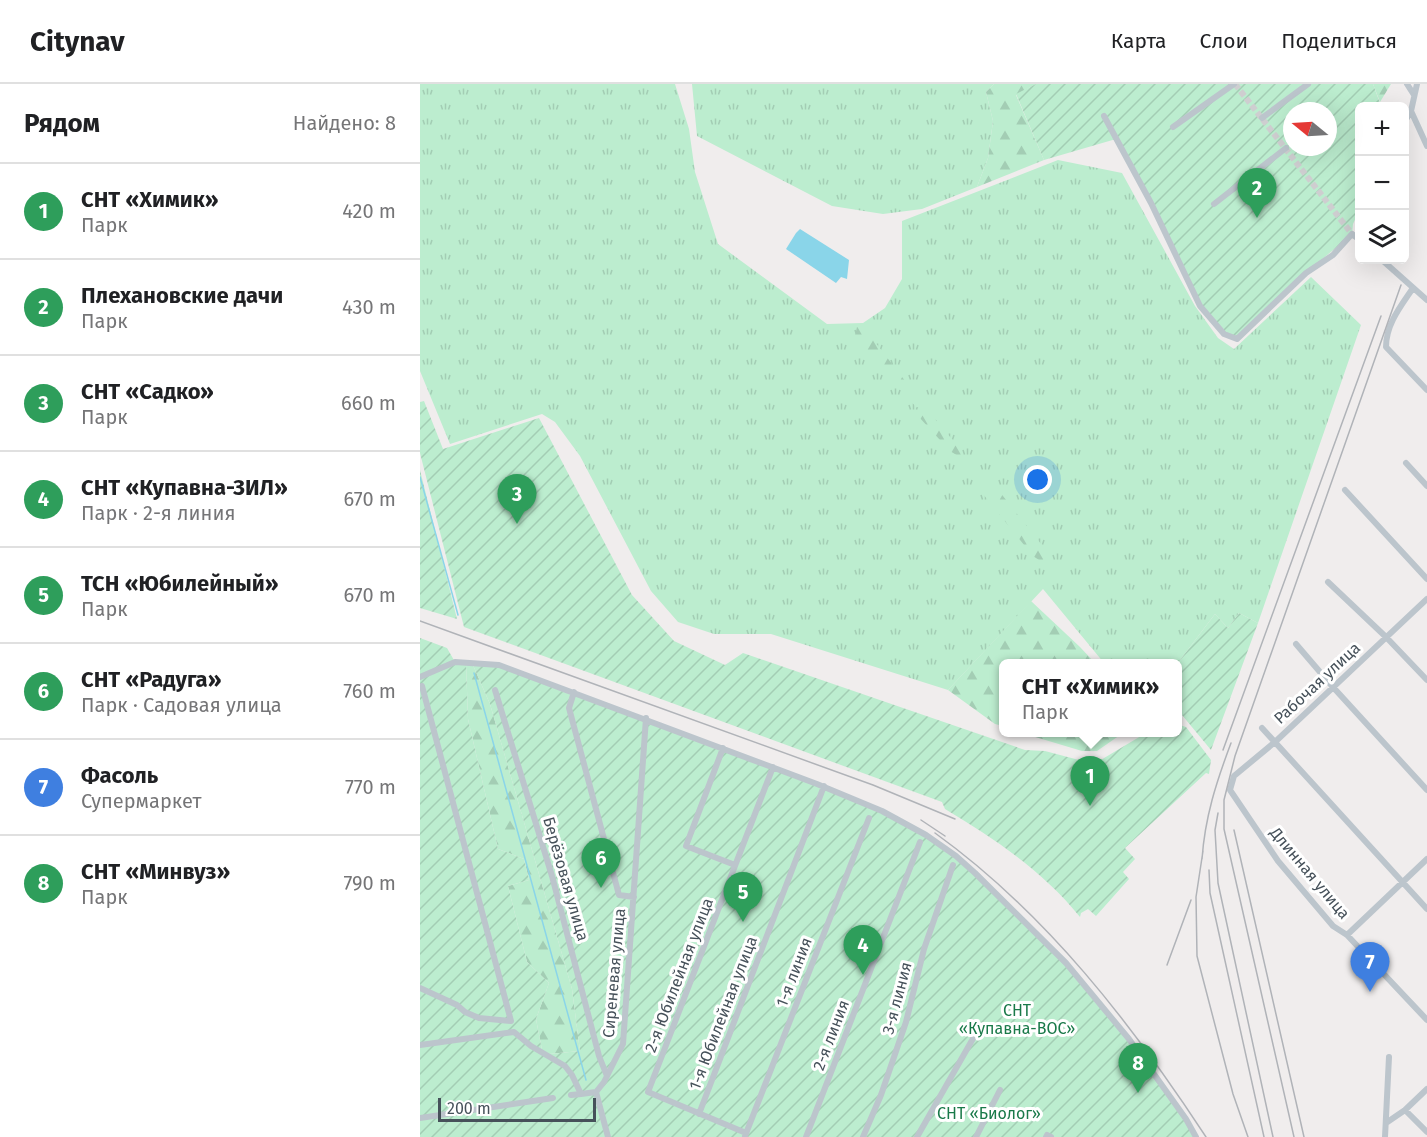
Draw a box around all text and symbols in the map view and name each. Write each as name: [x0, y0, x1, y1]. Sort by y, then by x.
text: Citynav: [30, 25, 125, 58]
text: Карта: [1111, 28, 1167, 54]
text: Слои: [1200, 28, 1248, 54]
text: Поделиться: [1281, 28, 1397, 54]
north arrow: [1283, 102, 1337, 156]
map controls: [1355, 102, 1409, 264]
button: +: [1355, 102, 1409, 156]
text: Рядом: [24, 108, 100, 139]
text: Найдено: 8: [293, 111, 396, 135]
button: −: [1355, 156, 1409, 210]
pin: 2: [1238, 168, 1276, 218]
text: СНТ «Химик»: [81, 186, 219, 213]
text: 1: [39, 199, 48, 223]
text: 420 m: [342, 199, 396, 223]
button: layers: [1355, 210, 1409, 264]
text: Парк: [81, 213, 128, 237]
text: Плехановские дачи: [81, 282, 283, 309]
text: 2: [38, 295, 49, 319]
text: 430 m: [342, 295, 396, 319]
text: Парк: [81, 309, 128, 333]
text: СНТ «Садко»: [81, 378, 214, 405]
text: 3: [38, 391, 49, 415]
text: 660 m: [341, 391, 396, 415]
text: Парк: [81, 405, 128, 429]
your location: [1023, 465, 1052, 494]
text: СНТ «Купавна-ЗИЛ»: [81, 474, 288, 501]
pin: 3: [498, 474, 536, 524]
text: 4: [38, 487, 49, 511]
text: 670 m: [344, 487, 396, 511]
text: Парк · 2-я линия: [81, 501, 235, 525]
text: ТСН «Юбилейный»: [81, 570, 279, 597]
text: 5: [38, 583, 49, 607]
text: 670 m: [344, 583, 396, 607]
text: Парк: [81, 597, 128, 621]
street label: Рабочая улица: [1270, 638, 1364, 728]
popup: [999, 659, 1182, 737]
text: СНТ «Радуга»: [81, 666, 221, 693]
text: СНТ «Химик»: [1022, 673, 1159, 700]
text: 6: [38, 679, 49, 703]
text: 760 m: [343, 679, 396, 703]
text: Парк · Садовая улица: [81, 693, 282, 717]
text: Парк: [1022, 700, 1068, 724]
pin: 1: [1070, 756, 1110, 806]
text: Фасоль: [81, 762, 158, 789]
text: 7: [39, 775, 48, 799]
text: 770 m: [345, 775, 396, 799]
text: Супермаркет: [81, 789, 201, 813]
street label: Берёзовая улица: [539, 815, 593, 943]
street label: Длинная улица: [1265, 822, 1354, 923]
pin: 6: [582, 838, 621, 888]
text: СНТ «Минвуз»: [81, 858, 230, 885]
text: 8: [38, 871, 49, 895]
text: 790 m: [343, 871, 396, 895]
pin: 5: [724, 872, 762, 922]
text: Парк: [81, 885, 128, 909]
street label: 2-я Юбилейная улица: [641, 895, 717, 1055]
street label: Сиреневая улица: [599, 907, 629, 1039]
pin: 4: [844, 926, 882, 975]
street label: 1-я Юбилейная улица: [685, 934, 761, 1092]
street label: 1-я линия: [772, 935, 816, 1009]
pin: 7: [1350, 942, 1390, 992]
street label: 3-я линия: [878, 960, 916, 1036]
street label: 2-я линия: [809, 997, 853, 1073]
park label: СНТ «Купавна-ВОС»: [959, 1001, 1075, 1038]
pin: 8: [1118, 1044, 1158, 1093]
scale bar: [438, 1095, 596, 1122]
text: 200 m: [447, 1099, 491, 1118]
park label: СНТ «Биолог»: [937, 1104, 1041, 1123]

